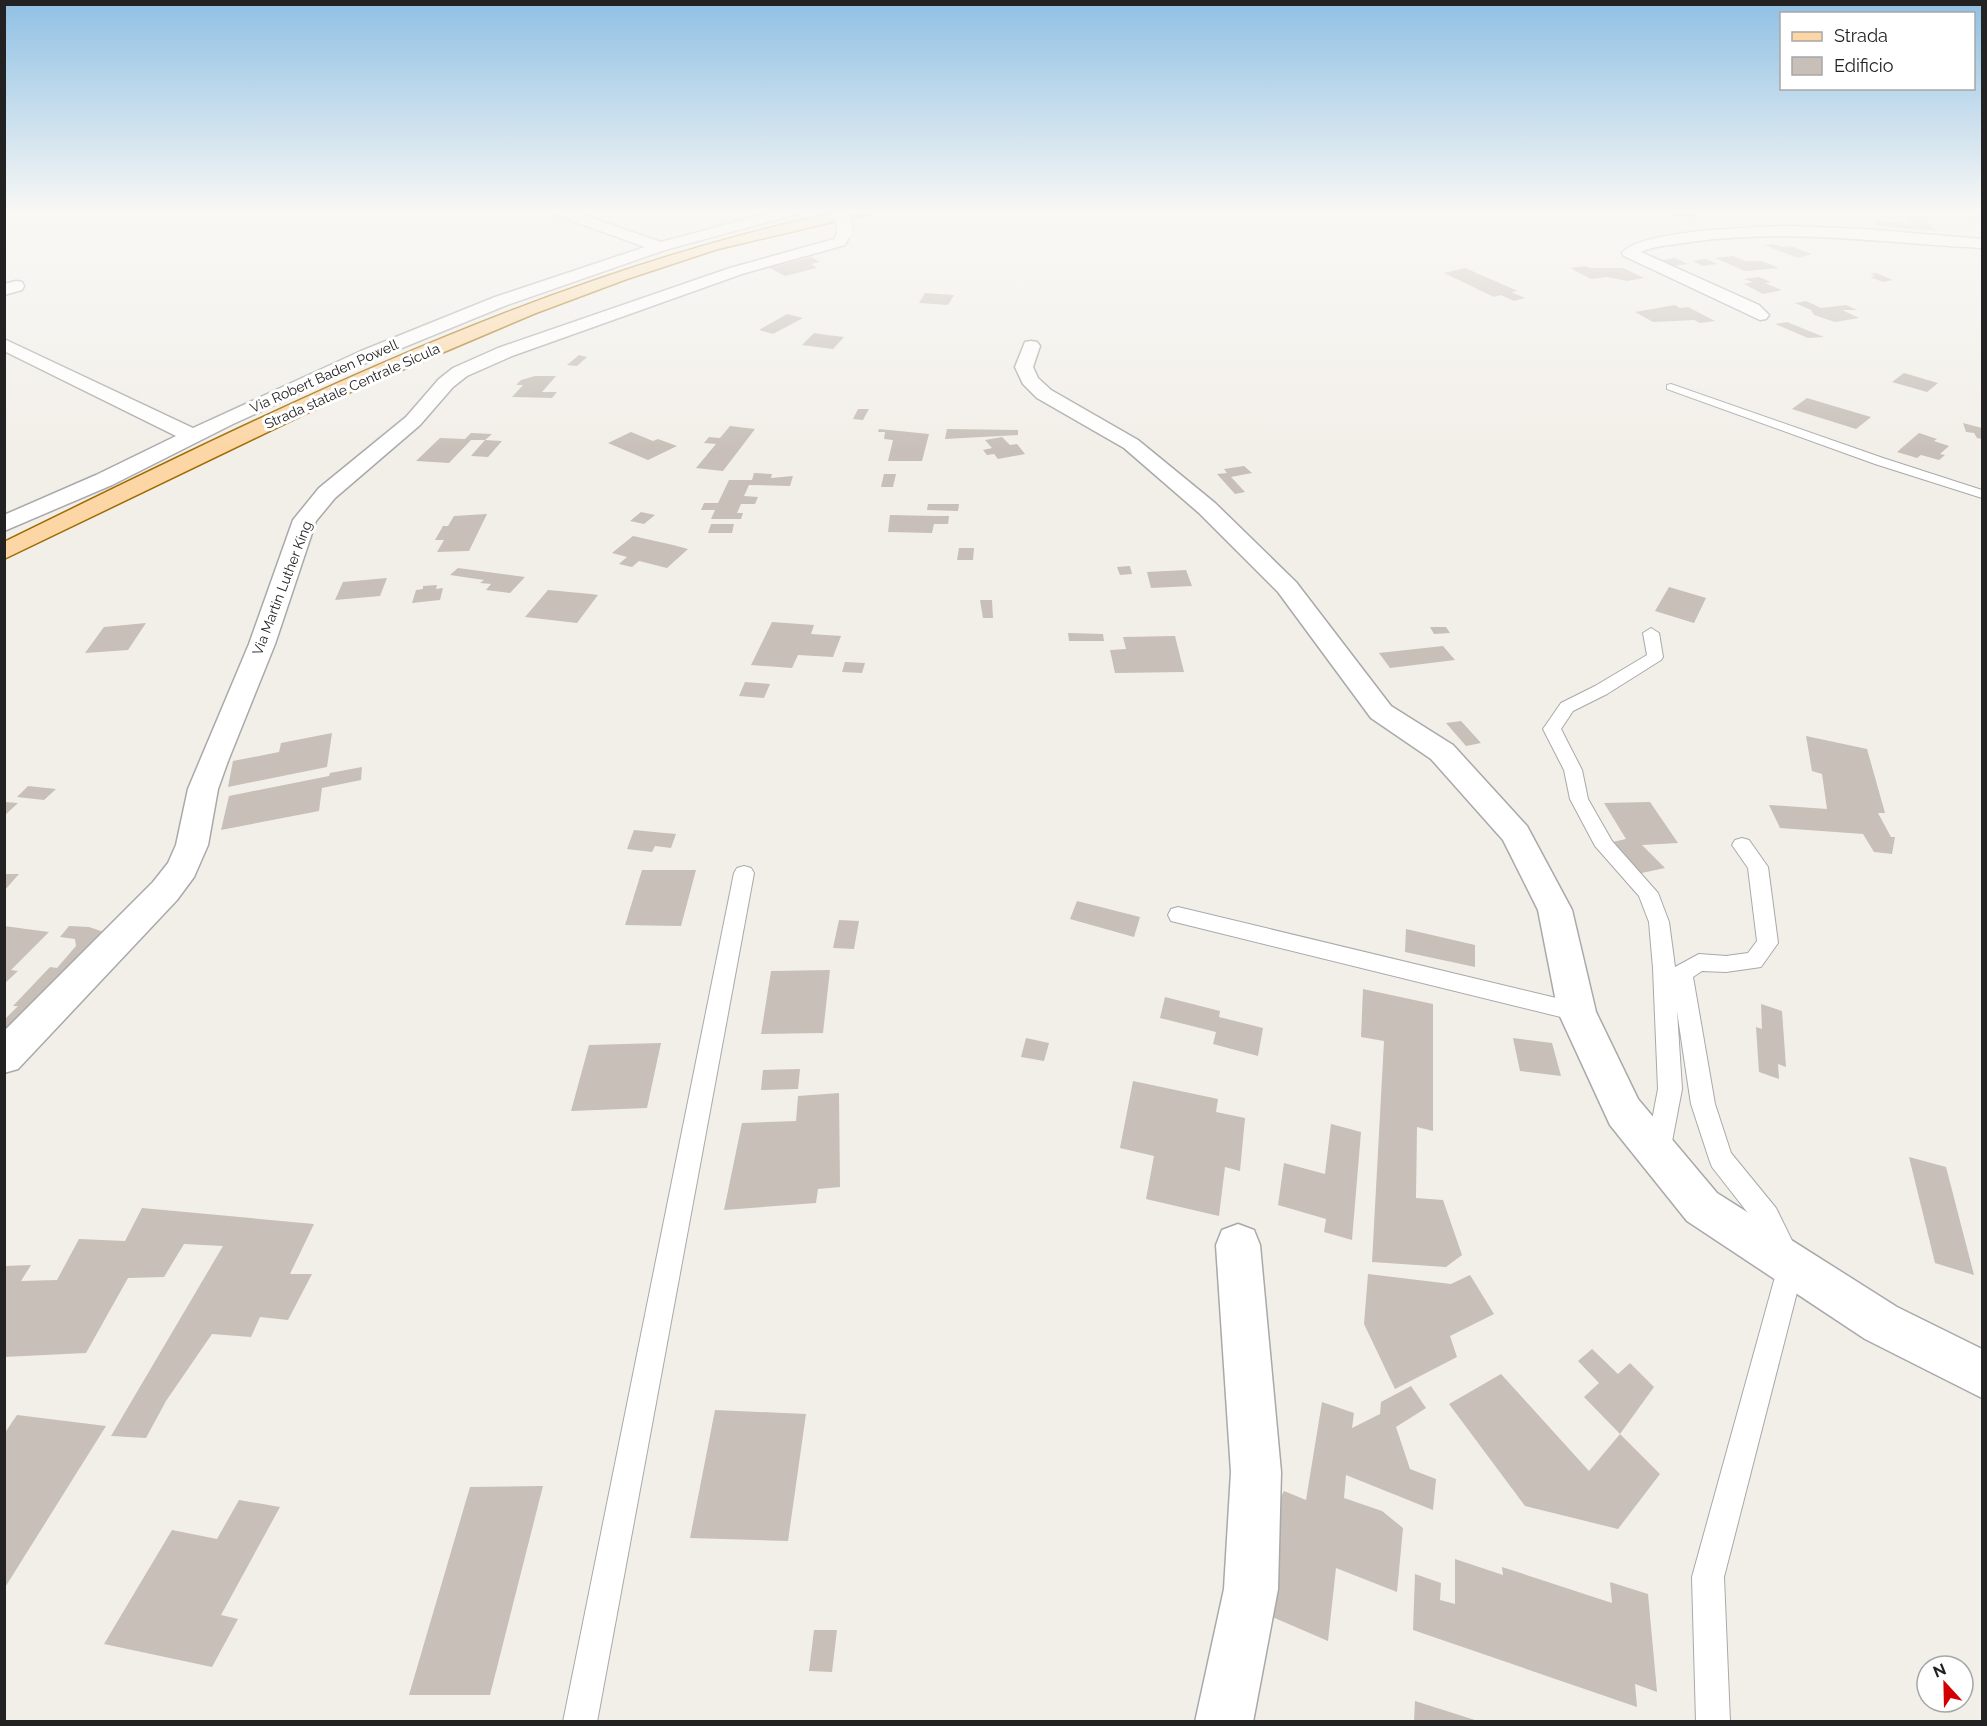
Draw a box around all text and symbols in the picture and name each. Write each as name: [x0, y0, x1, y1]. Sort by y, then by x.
legend: [1780, 12, 1975, 90]
text: Strada: [1834, 25, 1888, 46]
text: Edificio: [1834, 55, 1894, 76]
street label: Via Robert Baden Powell: [248, 336, 401, 416]
street label: Strada statale Centrale Sicula: [262, 340, 442, 432]
street label: Via Martin Luther King: [249, 519, 315, 657]
north arrow: [1915, 1654, 1975, 1714]
text: N: [1930, 1659, 1949, 1682]

